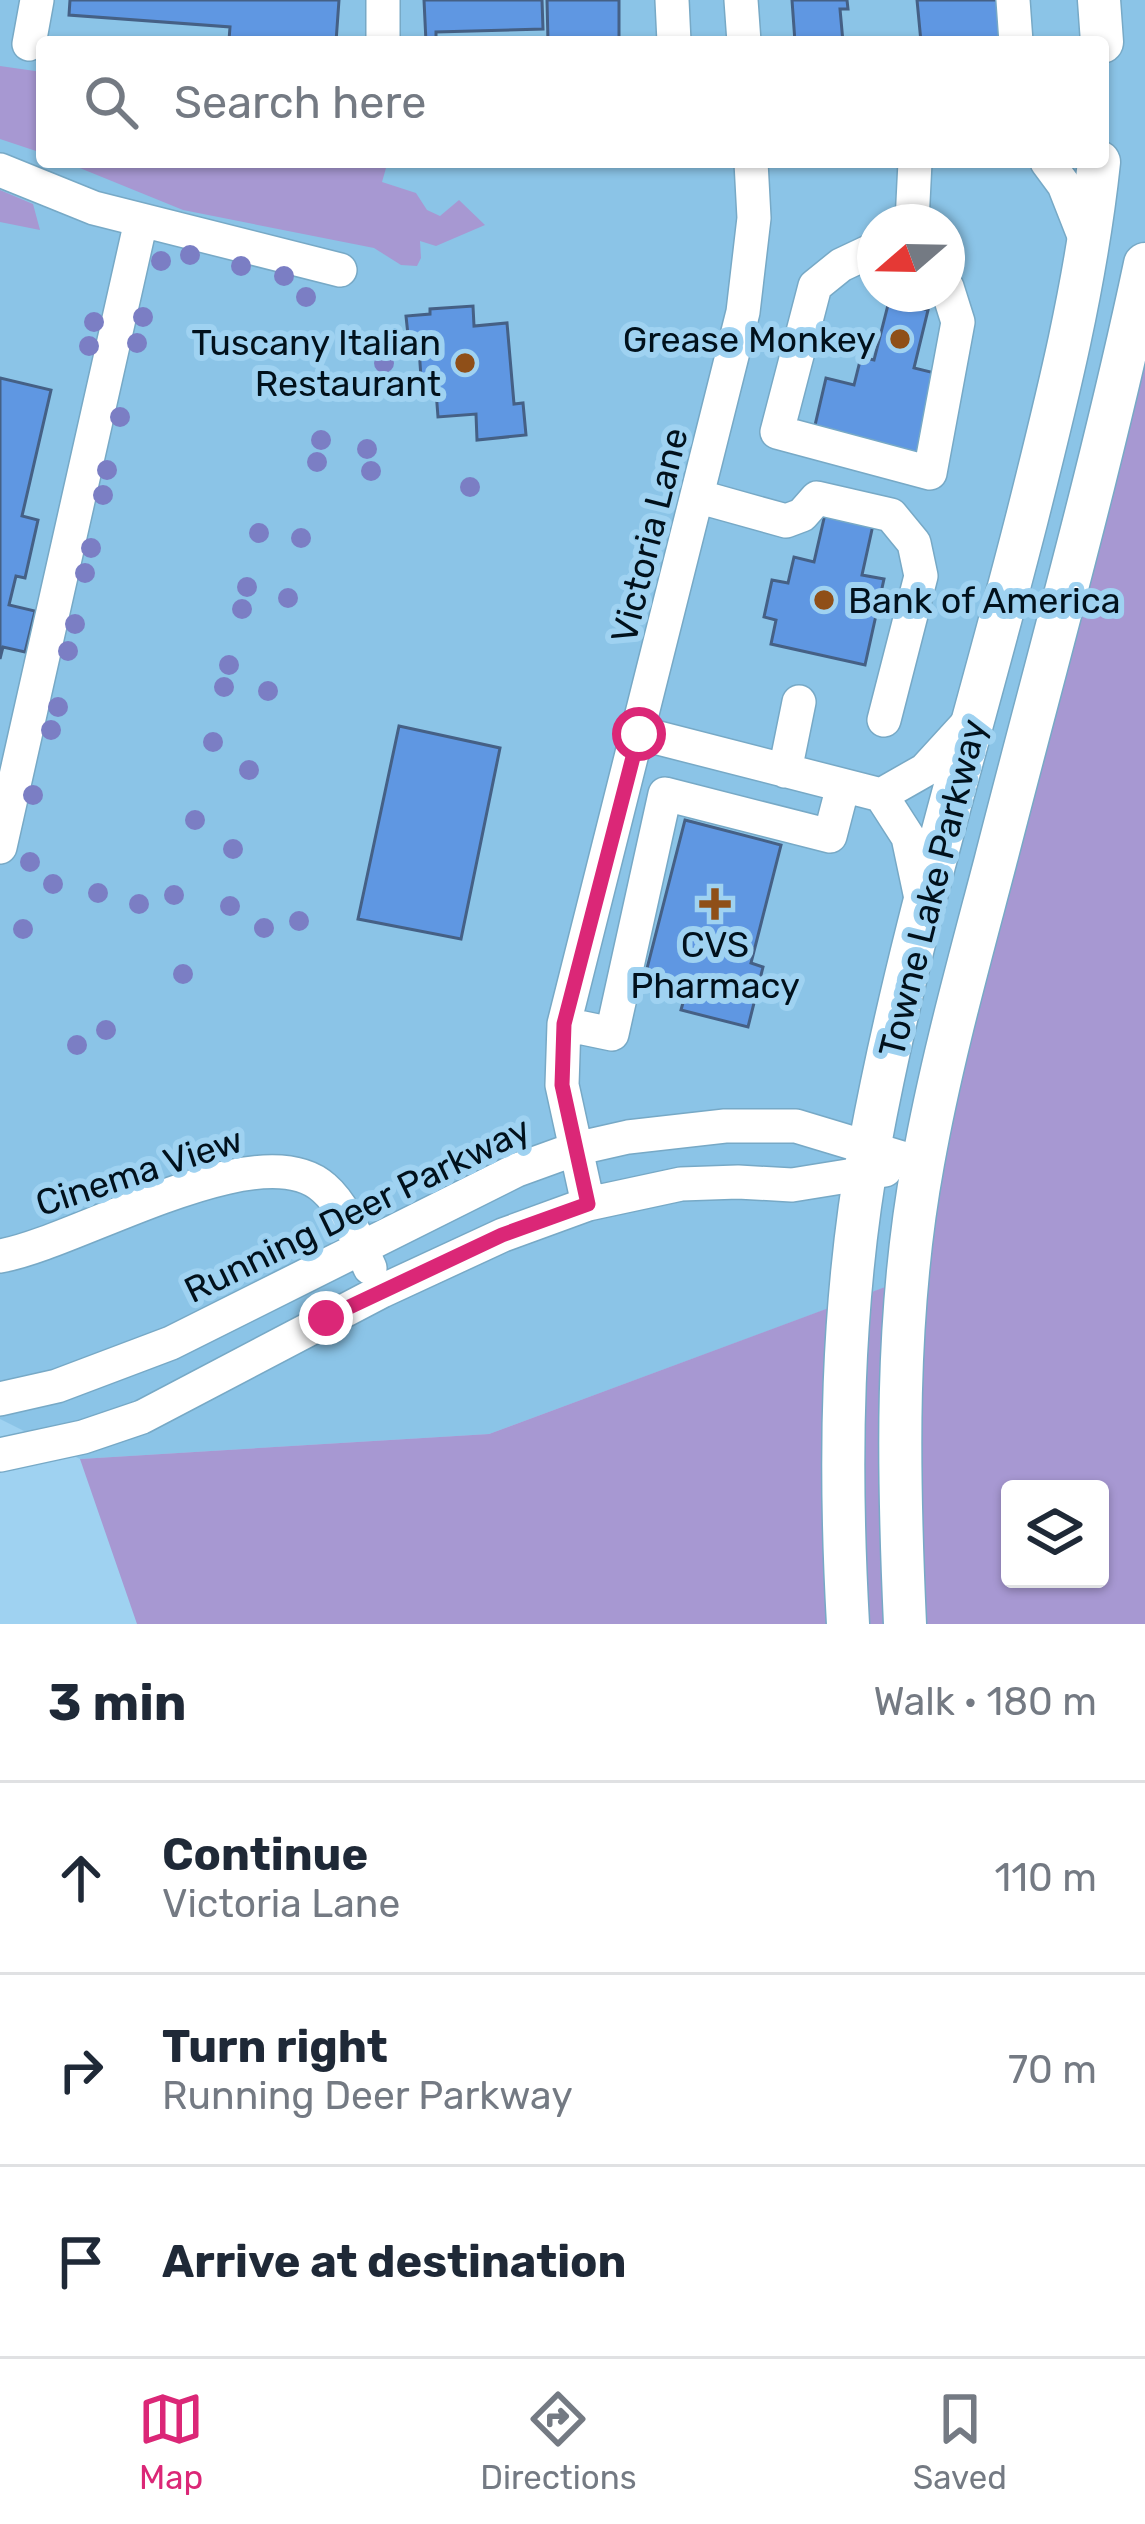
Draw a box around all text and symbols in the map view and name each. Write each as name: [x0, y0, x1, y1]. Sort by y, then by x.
search box: [36, 36, 1109, 168]
icon: search: [78, 69, 144, 135]
text: Search here: [174, 76, 426, 129]
north arrow: [857, 204, 965, 312]
place label: Grease Monkey: [623, 318, 876, 361]
place label: Tuscany Italian Restaurant: [191, 321, 441, 405]
marker: Grease Monkey: [887, 326, 913, 352]
marker: Tuscany Italian Restaurant: [452, 350, 478, 376]
street label: Victoria Lane: [602, 423, 697, 647]
place label: Bank of America: [848, 579, 1121, 622]
marker: Bank of America: [811, 587, 837, 613]
route start: [612, 707, 666, 761]
street label: Towne Lake Parkway: [870, 715, 995, 1061]
marker: CVS Pharmacy: [702, 891, 728, 917]
place label: CVS Pharmacy: [630, 923, 800, 1007]
street label: Running Deer Parkway: [177, 1107, 537, 1312]
street label: Cinema View: [30, 1118, 248, 1225]
route end: [299, 1291, 353, 1345]
map controls: [1001, 1480, 1109, 1588]
button: layers: [1001, 1480, 1109, 1588]
text: 3 min: [48, 1672, 187, 1733]
text: Walk · 180 m: [873, 1679, 1097, 1725]
text: Continue: [162, 1828, 368, 1881]
icon: ahead: [48, 1845, 114, 1911]
text: 110 m: [995, 1855, 1097, 1901]
text: Victoria Lane: [162, 1881, 400, 1927]
text: Turn right: [162, 2020, 388, 2073]
icon: right: [48, 2037, 114, 2103]
text: 70 m: [1008, 2047, 1097, 2093]
text: Running Deer Parkway: [162, 2073, 573, 2119]
icon: arrive: [48, 2229, 114, 2295]
text: Arrive at destination: [162, 2235, 627, 2288]
tab: Map: [138, 2386, 204, 2497]
tab: Directions: [480, 2386, 637, 2497]
tab: Saved: [913, 2386, 1007, 2497]

